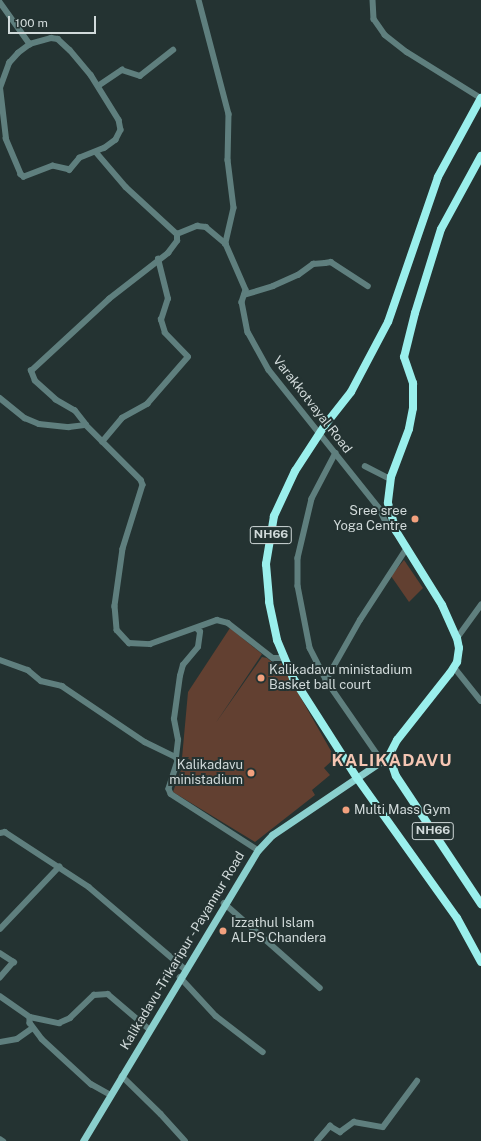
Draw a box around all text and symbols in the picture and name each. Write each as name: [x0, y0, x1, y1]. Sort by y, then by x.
scale bar: [10, 8, 98, 34]
text: 100 m: [15, 16, 48, 30]
street label: Varakkotvayal Road: [269, 353, 355, 457]
place label: Sree sree Yoga Centre: [333, 504, 407, 535]
marker: Sree sree Yoga Centre: [410, 514, 420, 524]
road number: NH66: [249, 525, 293, 545]
place label: Kalikadavu ministadium Basket ball court: [269, 663, 412, 694]
marker: Kalikadavu ministadium Basket ball court: [256, 673, 266, 683]
district label: KALIKADAVU: [331, 751, 453, 771]
place label: Kalikadavu ministadium: [169, 758, 243, 789]
marker: Kalikadavu ministadium: [246, 768, 256, 778]
place label: Multi Mass Gym: [354, 802, 451, 818]
marker: Multi Mass Gym: [341, 805, 351, 815]
road number: NH66: [411, 821, 455, 841]
street label: Kalikadavu -Trikaripur - Payannur Road: [116, 847, 250, 1055]
place label: Izzathul Islam ALPS Chandera: [231, 916, 326, 947]
marker: Izzathul Islam ALPS Chandera: [218, 926, 228, 936]

